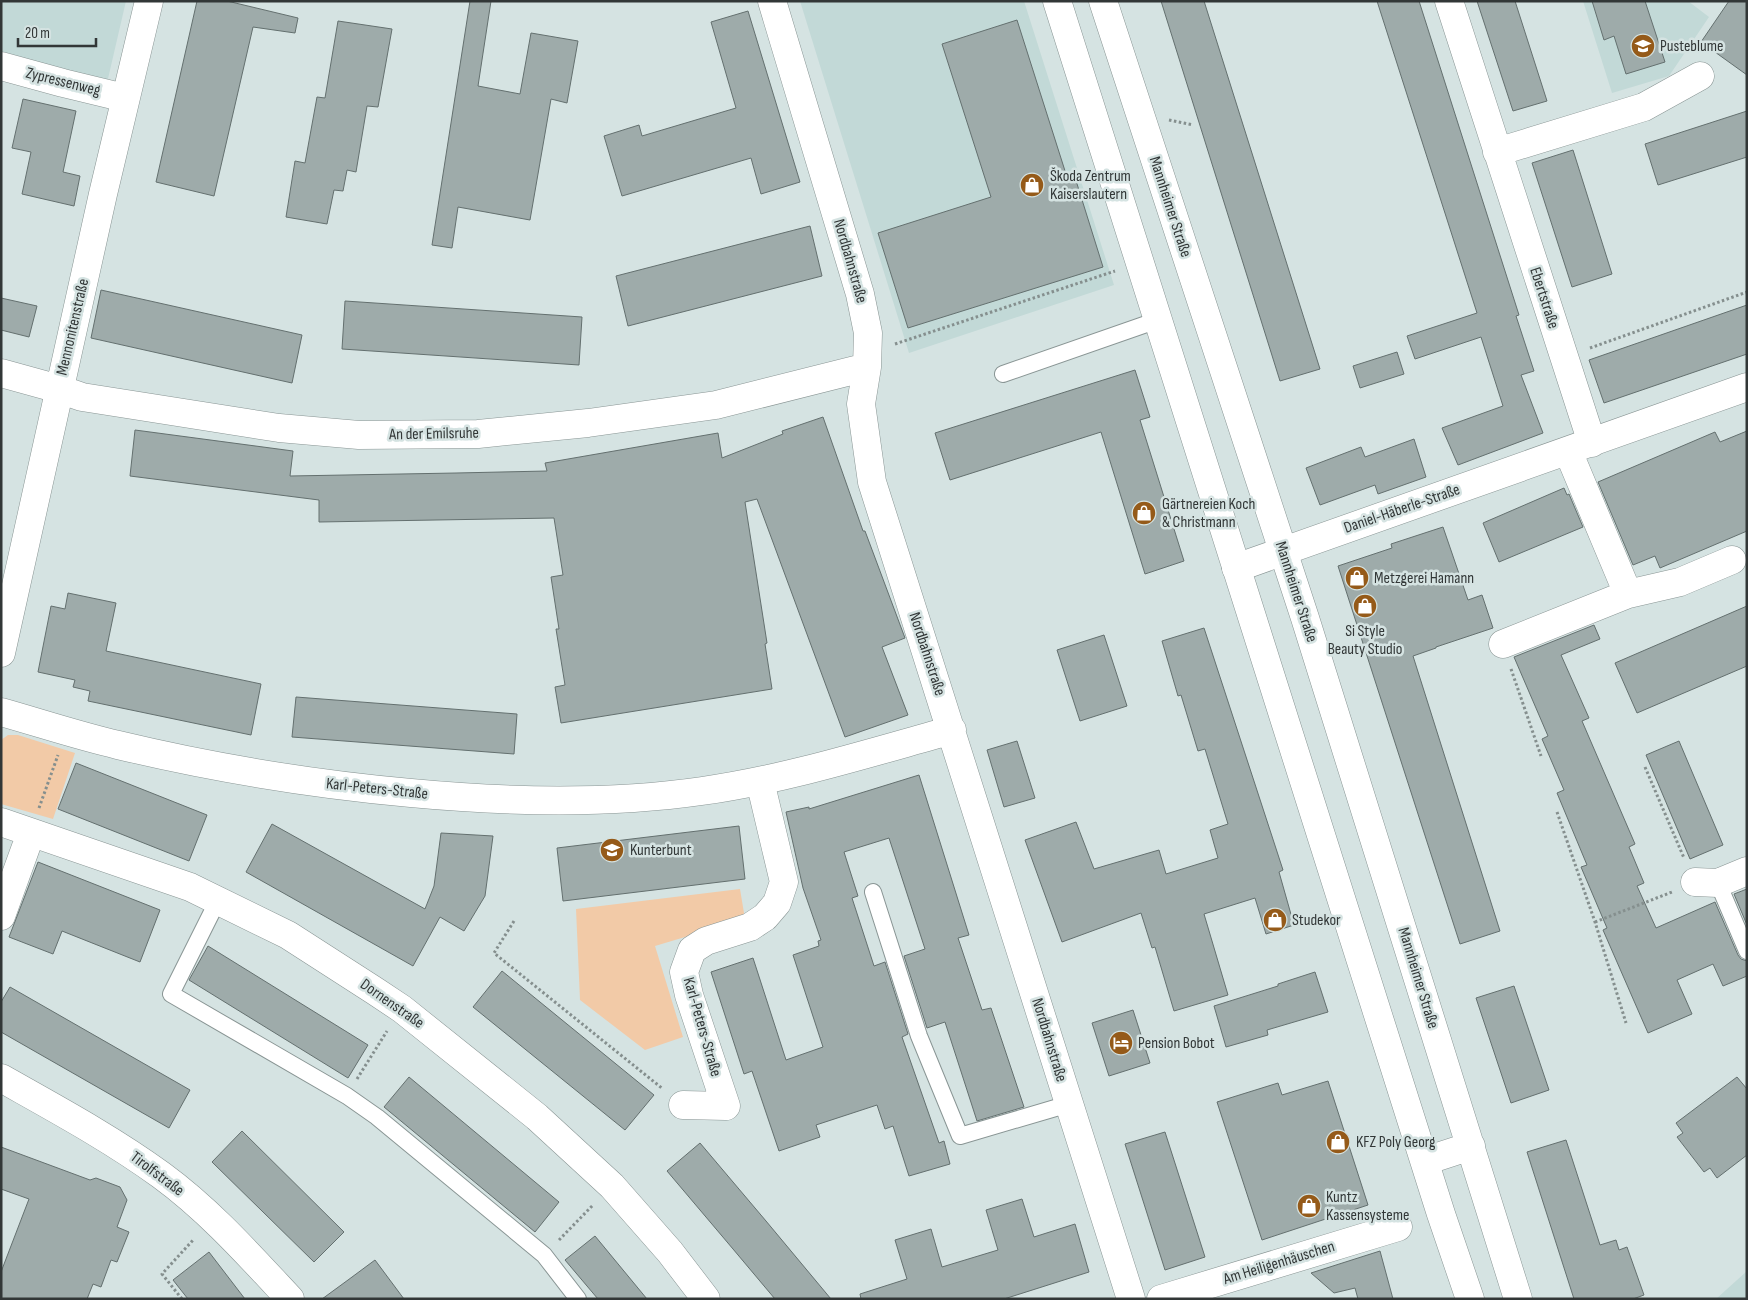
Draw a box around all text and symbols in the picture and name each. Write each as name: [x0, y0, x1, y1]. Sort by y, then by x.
scale bar: [18, 15, 95, 47]
text: 20 m: [25, 24, 50, 43]
school or university icon: Pusteblume: [1630, 33, 1656, 59]
place label: Pusteblume: [1660, 37, 1723, 56]
street label: Zypressenweg: [24, 64, 102, 100]
street label: Mannheimer Straße: [1145, 154, 1195, 260]
place label: Škoda Zentrum Kaiserslautern: [1050, 167, 1131, 204]
shop icon: Škoda Zentrum Kaiserslautern: [1019, 172, 1045, 198]
street label: Nordbahnstraße: [829, 217, 871, 305]
street label: Ebertstraße: [1525, 265, 1563, 331]
street label: Mennonitenstraße: [53, 277, 93, 377]
street label: An der Emilsruhe: [388, 424, 479, 444]
street label: Daniel-Häberle-Straße: [1341, 480, 1463, 538]
place label: Gärtnereien Koch & Christmann: [1162, 495, 1255, 532]
shop icon: Gärtnereien Koch & Christmann: [1131, 500, 1157, 526]
street label: Mannheimer Straße: [1271, 539, 1321, 645]
shop icon: Metzgerei Hamann: [1344, 565, 1370, 591]
place label: Metzgerei Hamann: [1374, 569, 1474, 588]
shop icon: Si Style Beauty Studio: [1352, 593, 1378, 619]
street label: Nordbahnstraße: [905, 610, 949, 698]
place label: Si Style Beauty Studio: [1328, 622, 1402, 659]
street label: Karl-Peters-Straße: [325, 774, 429, 804]
school or university icon: Kunterbunt: [599, 837, 625, 863]
place label: Kunterbunt: [630, 841, 692, 860]
shop icon: Studekor: [1262, 907, 1288, 933]
place label: Studekor: [1292, 911, 1341, 930]
street label: Mannheimer Straße: [1394, 925, 1442, 1031]
street label: Dornenstraße: [356, 975, 428, 1033]
street label: Karl-Peters-Straße: [679, 975, 725, 1079]
street label: Nordbahnstraße: [1027, 996, 1071, 1084]
hotel icon: Pension Bobot: [1108, 1030, 1134, 1056]
place label: Pension Bobot: [1138, 1034, 1215, 1053]
shop icon: KFZ Poly Georg: [1325, 1129, 1351, 1155]
place label: KFZ Poly Georg: [1356, 1133, 1435, 1152]
street label: Tirolfstraße: [126, 1148, 188, 1200]
place label: Kuntz Kassensysteme: [1326, 1188, 1409, 1225]
shop icon: Kuntz Kassensysteme: [1296, 1193, 1322, 1219]
street label: Am Heiligenhäuschen: [1220, 1237, 1337, 1289]

